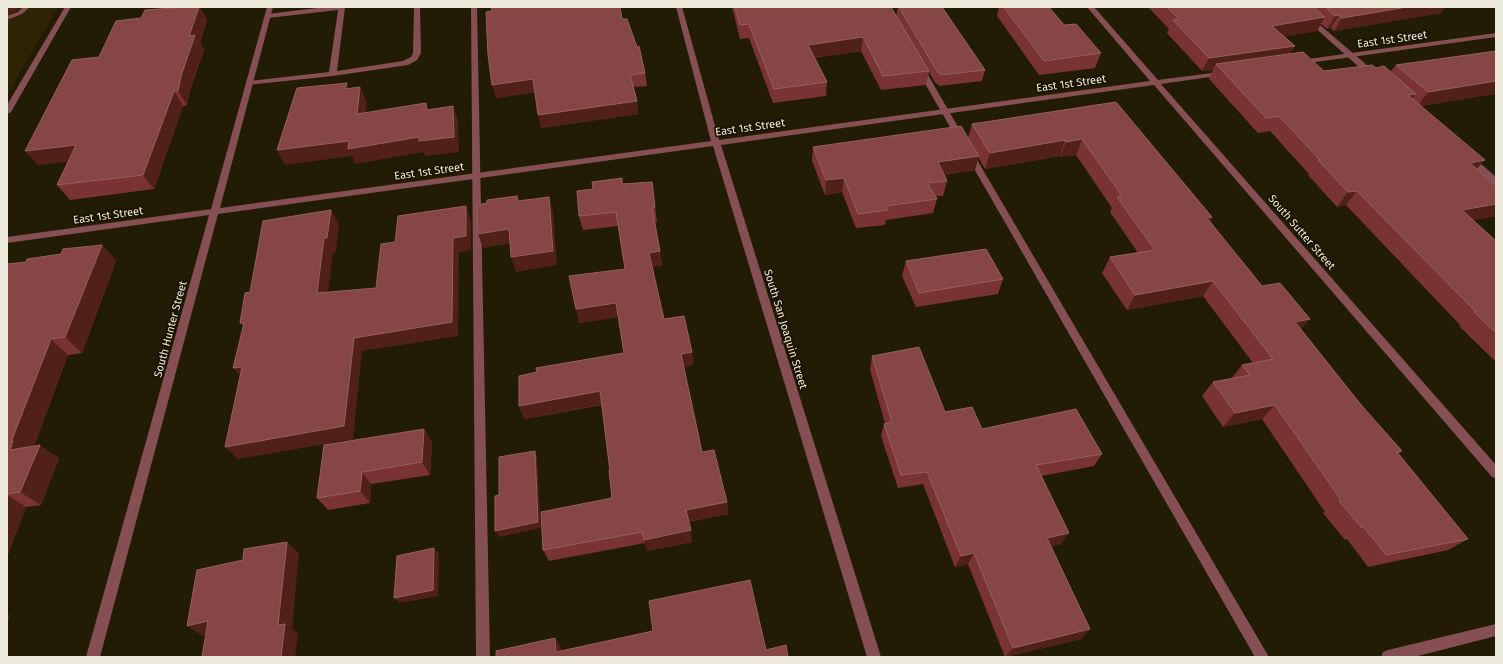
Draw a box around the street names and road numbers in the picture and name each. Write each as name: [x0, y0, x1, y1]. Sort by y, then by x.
street label: East 1st Street: [1356, 28, 1428, 51]
street label: East 1st Street: [1035, 72, 1107, 95]
street label: East 1st Street: [714, 116, 786, 139]
street label: East 1st Street: [393, 160, 465, 183]
street label: South Sutter Street: [1265, 192, 1338, 273]
street label: East 1st Street: [72, 204, 144, 227]
street label: South San Joaquin Street: [761, 268, 810, 391]
street label: South Hunter Street: [151, 279, 190, 379]

